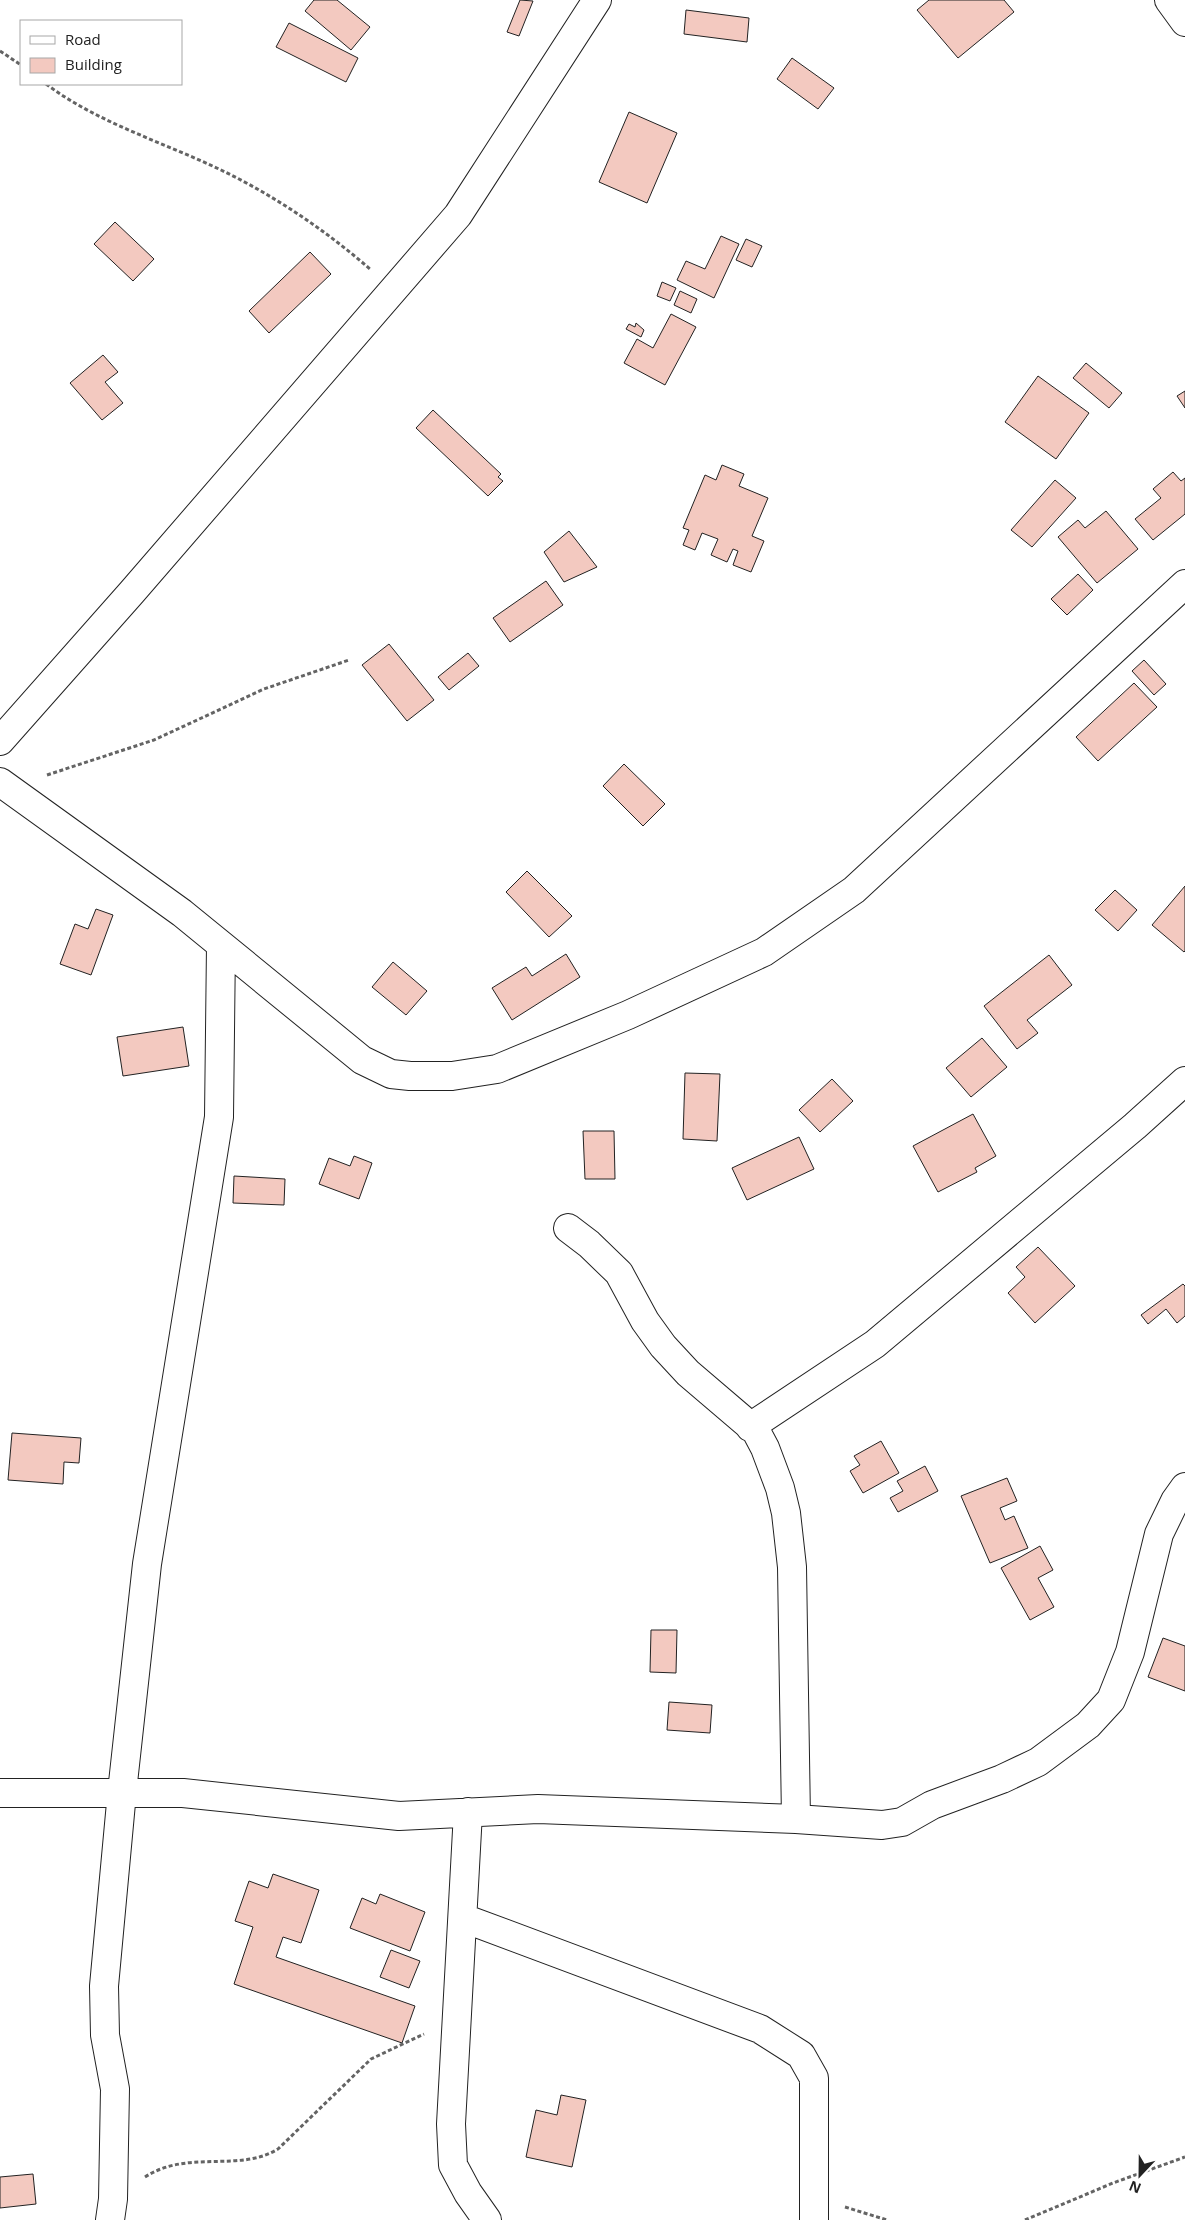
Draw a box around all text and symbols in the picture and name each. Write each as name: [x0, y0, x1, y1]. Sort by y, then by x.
legend: [20, 20, 182, 85]
text: Road: [65, 29, 101, 49]
text: Building: [65, 54, 122, 74]
north arrow: [1115, 2150, 1165, 2200]
text: N: [1126, 2177, 1144, 2198]

